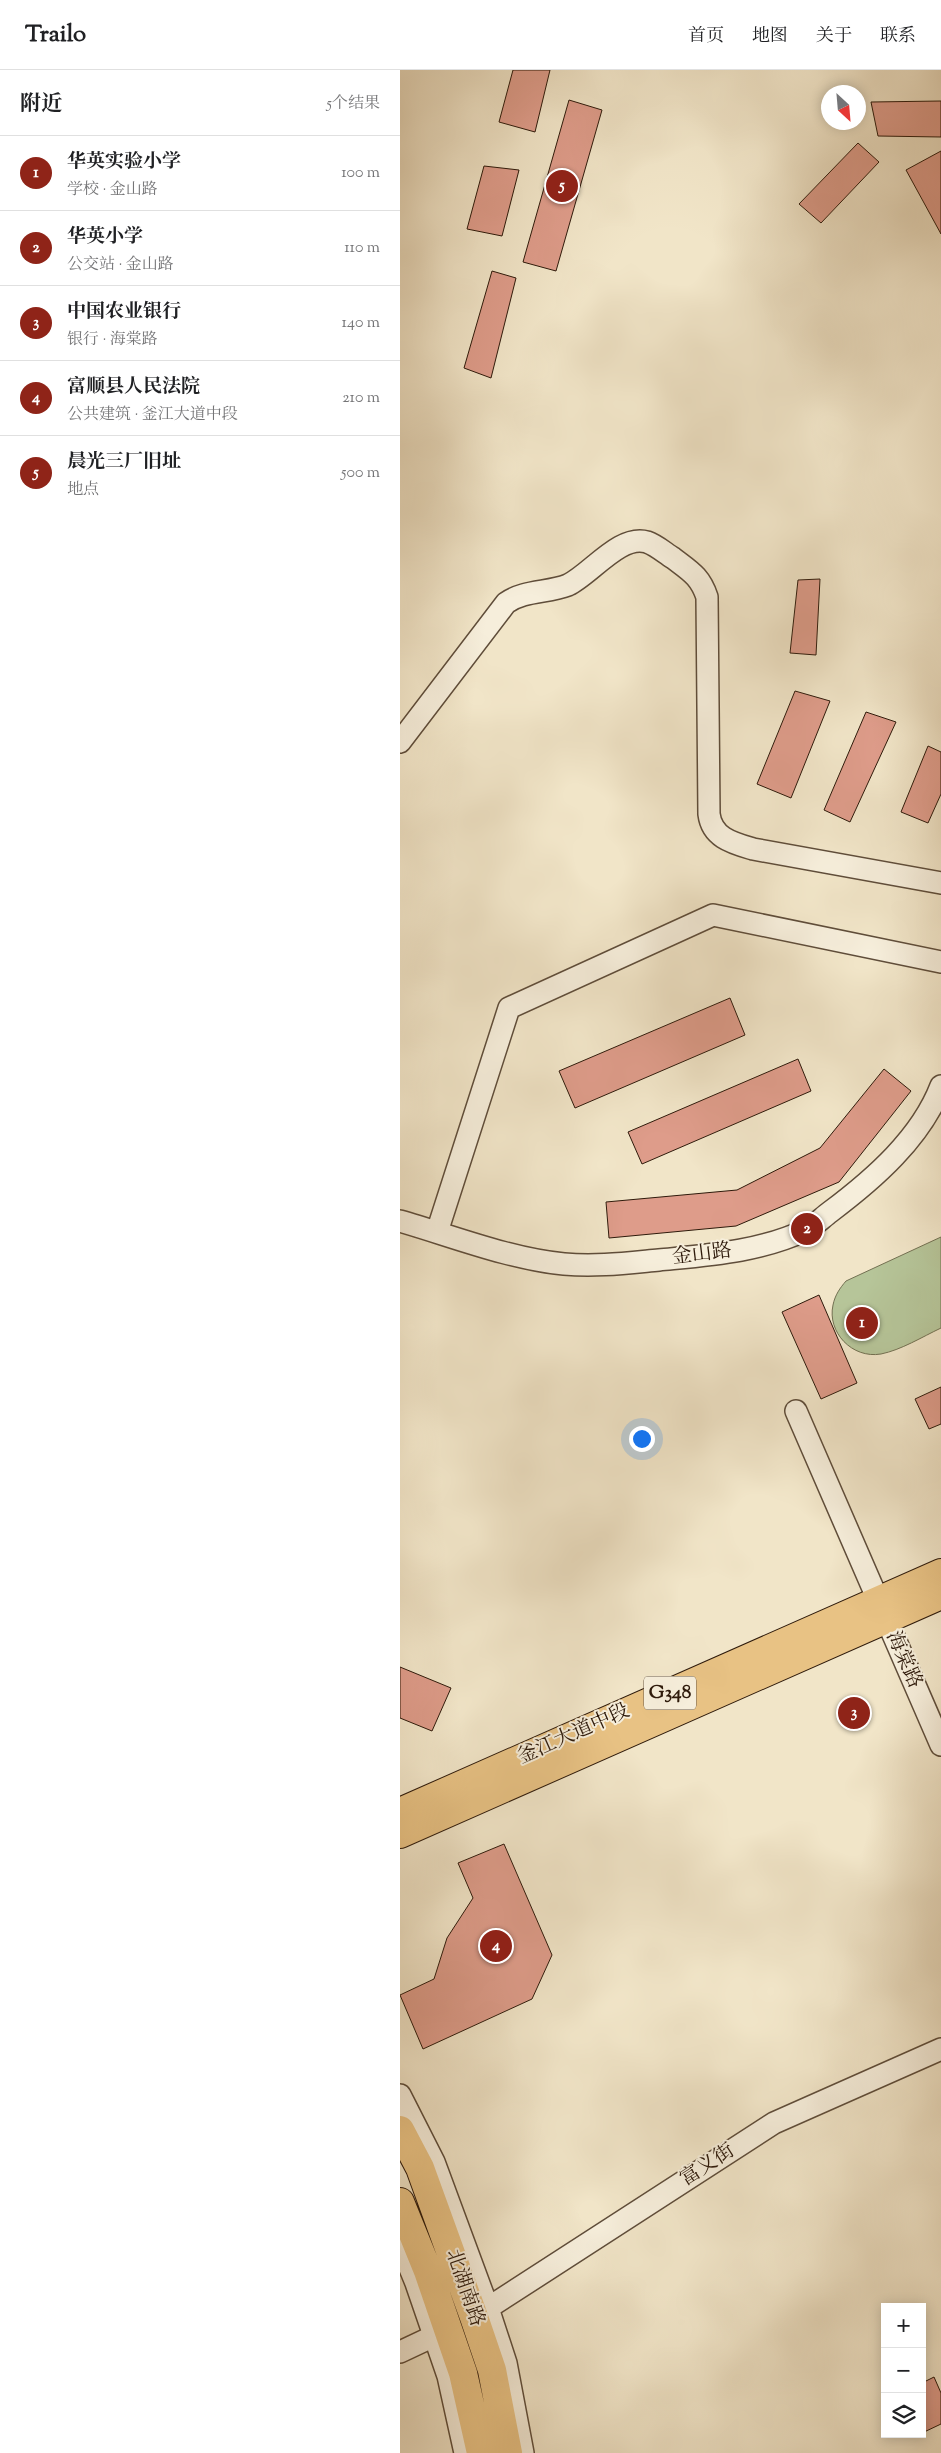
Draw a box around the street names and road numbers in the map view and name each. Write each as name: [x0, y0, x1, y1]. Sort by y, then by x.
street label: 金山路: [670, 1237, 734, 1273]
street label: 海棠路: [878, 1627, 928, 1693]
road number: G348: [644, 1676, 696, 1710]
street label: 釜江大道中段: [513, 1697, 635, 1773]
street label: 富义街: [675, 2138, 741, 2194]
street label: 北湖南路: [437, 2245, 491, 2331]

